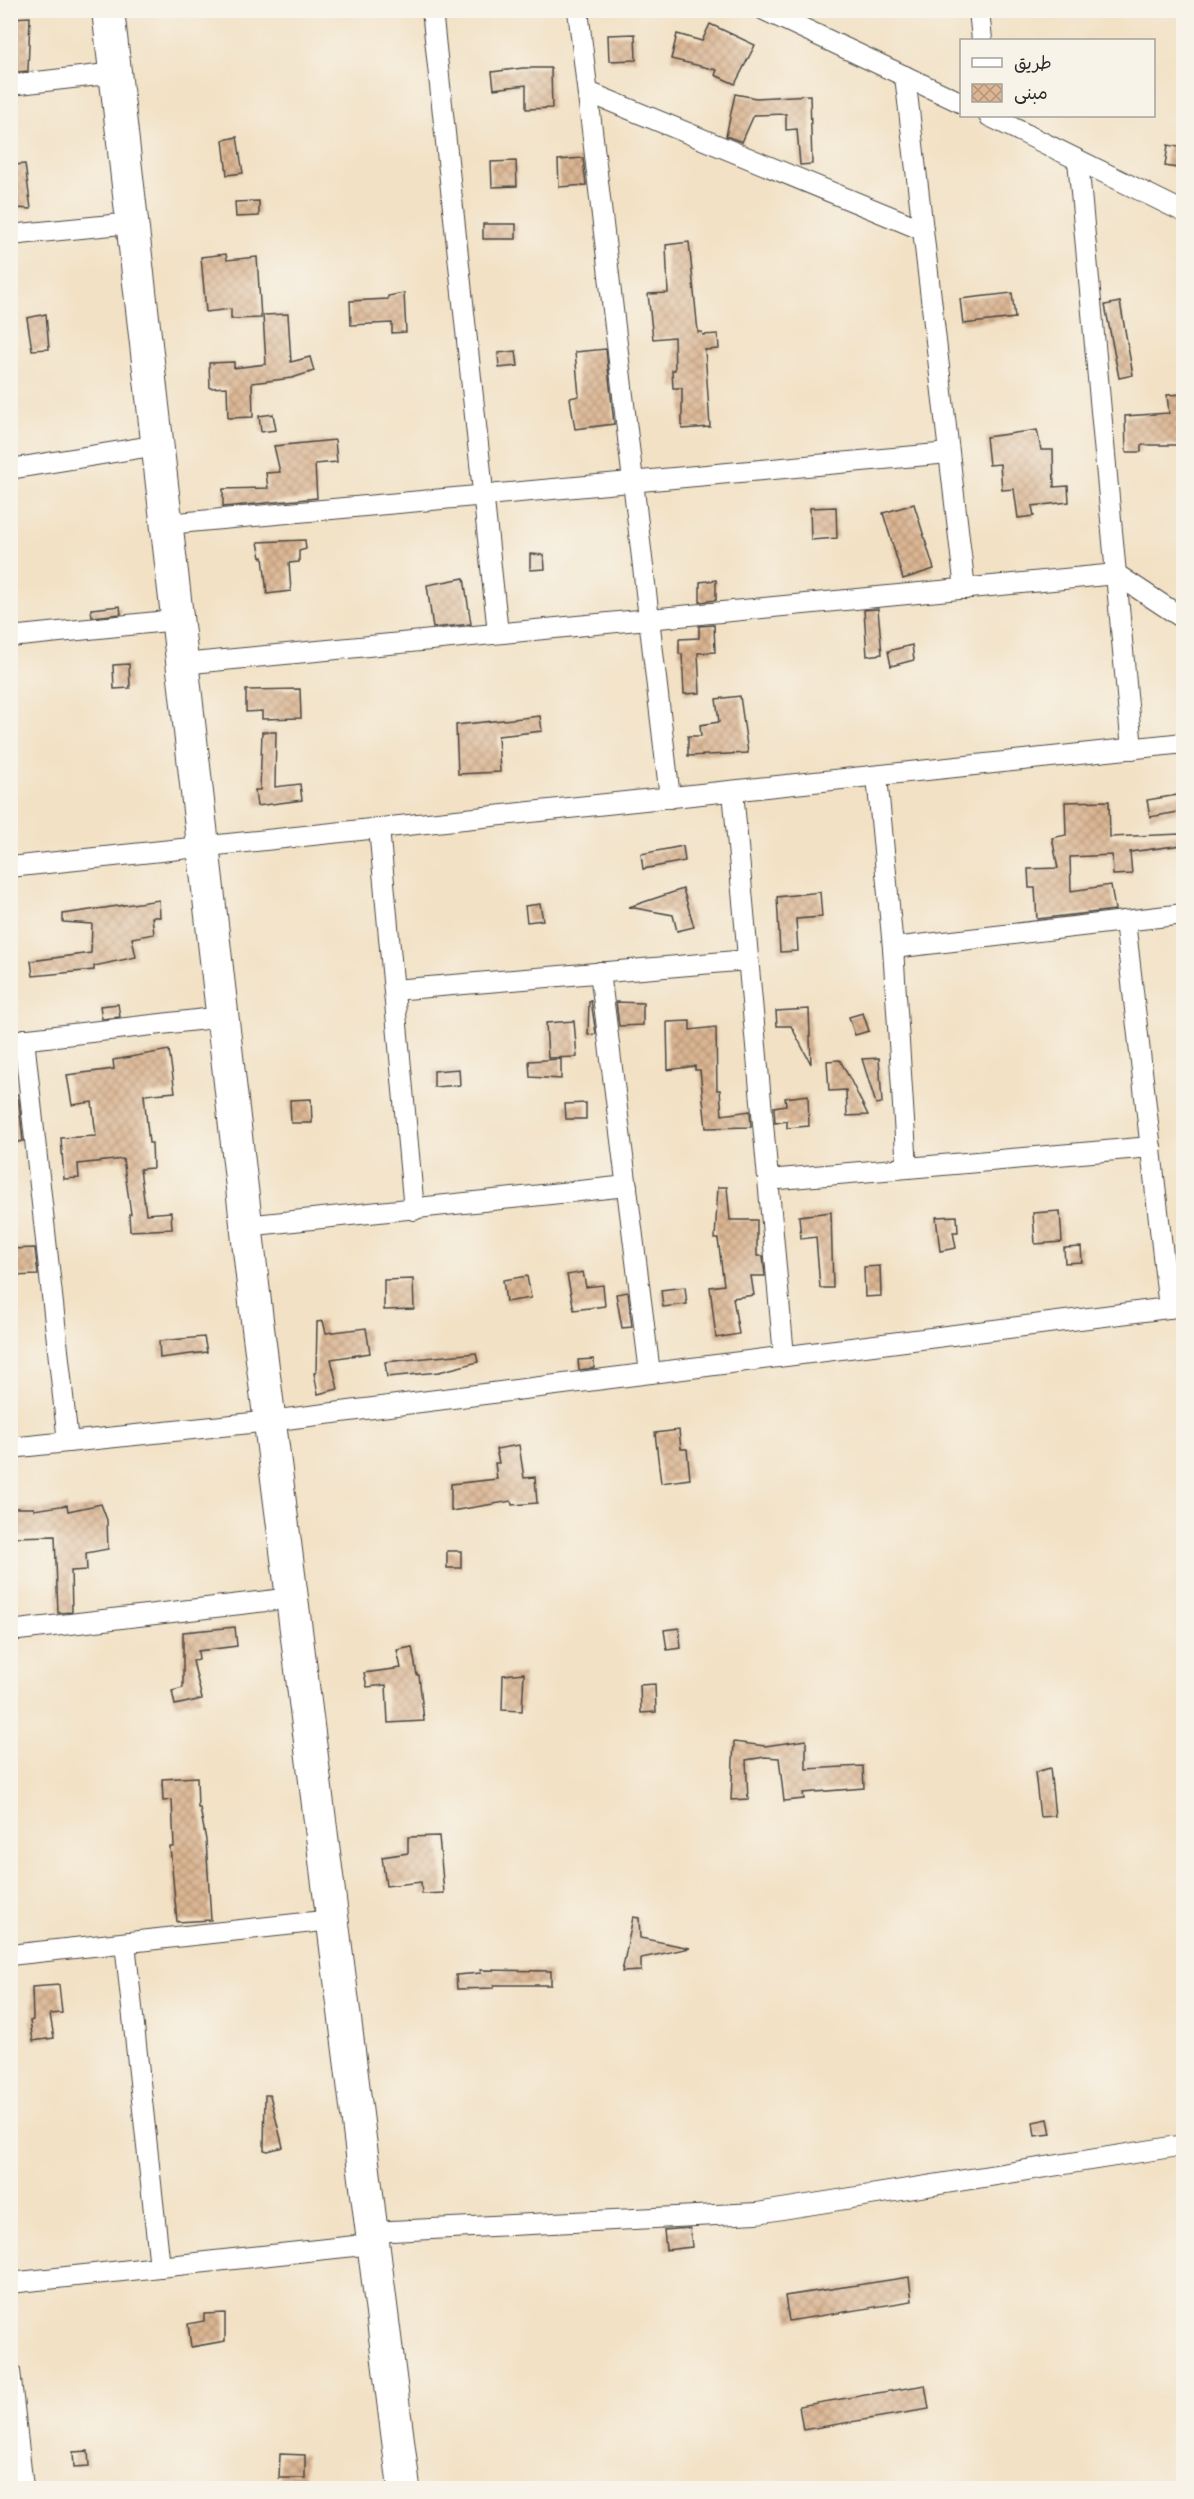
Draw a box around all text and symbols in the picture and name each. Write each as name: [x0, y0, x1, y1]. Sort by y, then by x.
legend: [960, 39, 1155, 117]
text: طريق: [1014, 50, 1052, 74]
text: مبنى: [1014, 80, 1048, 104]

